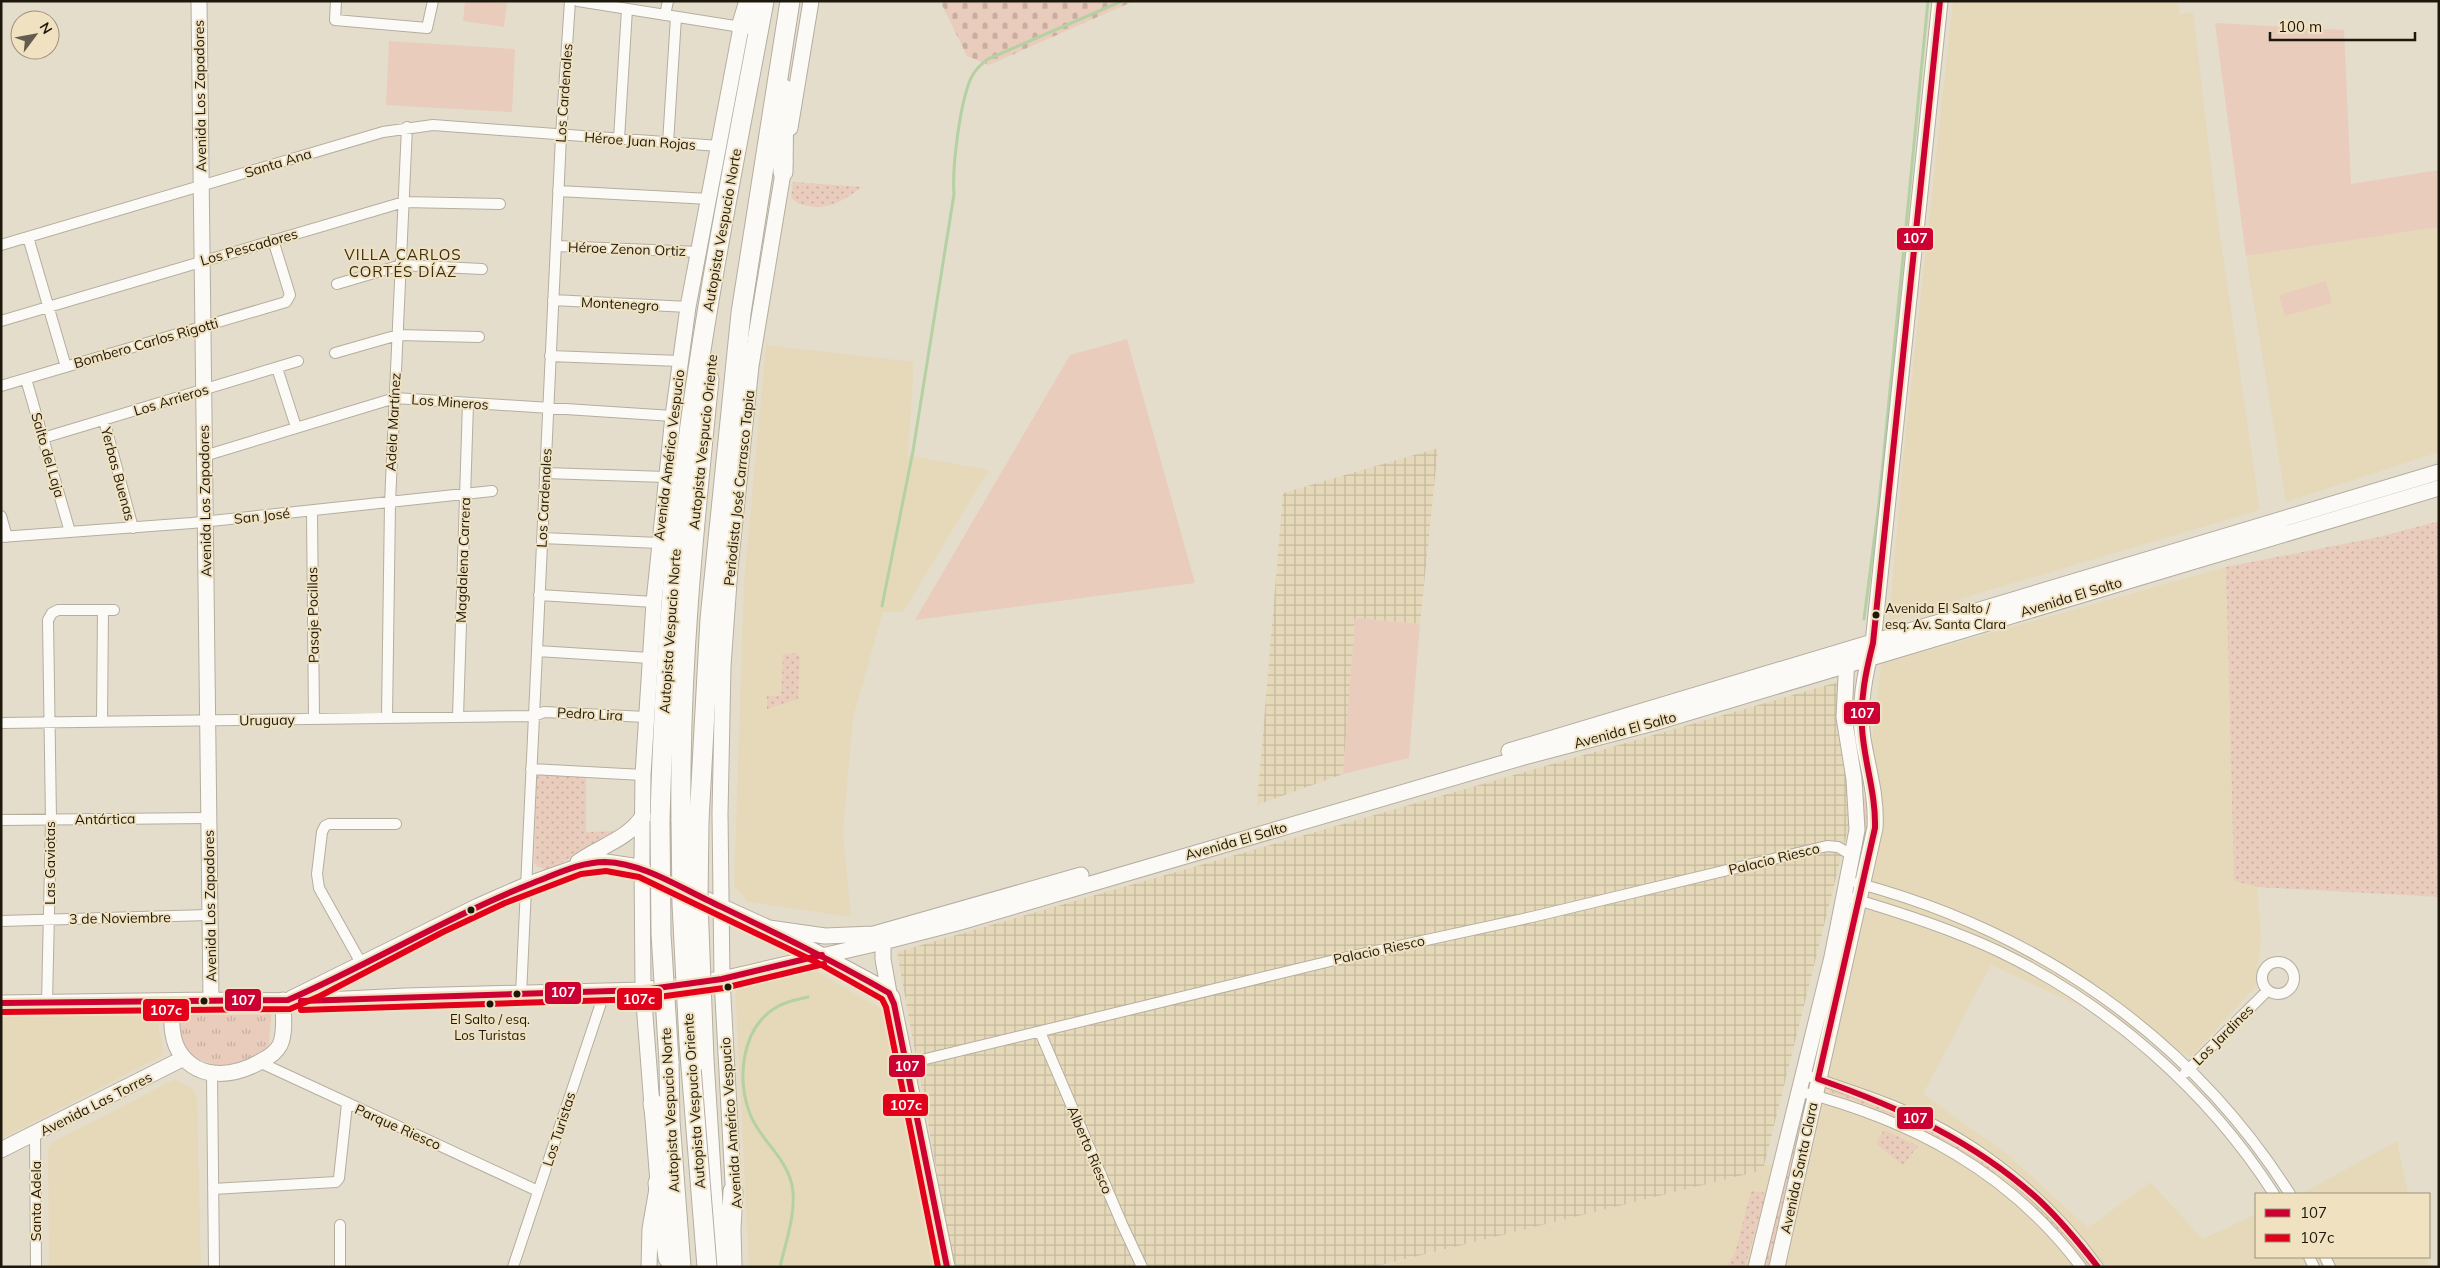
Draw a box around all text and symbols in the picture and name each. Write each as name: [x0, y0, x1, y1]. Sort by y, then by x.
north arrow: [10, 10, 60, 60]
scale bar: [2270, 10, 2415, 42]
text: 100 m: [2278, 17, 2322, 36]
text: N: [36, 19, 56, 37]
street label: Avenida Los Zapadores: [190, 20, 210, 172]
street label: Los Cardenales: [552, 43, 576, 143]
street label: Héroe Juan Rojas: [584, 128, 696, 154]
street label: Santa Ana: [242, 144, 314, 182]
street label: Autopista Vespucio Norte: [699, 147, 745, 313]
street label: Los Pescadores: [198, 224, 300, 270]
line badge: 107: [1896, 227, 1934, 251]
text: 107: [1902, 229, 1928, 247]
street label: Héroe Zenon Ortiz: [568, 238, 686, 260]
district label: VILLA CARLOS CORTÉS DÍAZ: [344, 245, 462, 281]
street label: Montenegro: [581, 293, 659, 315]
street label: Bombero Carlos Rigotti: [72, 314, 220, 372]
street label: Autopista Vespucio Oriente: [685, 353, 721, 531]
street label: Avenida Américo Vespucio: [650, 368, 688, 542]
street label: Adela Martínez: [381, 372, 405, 472]
street label: Los Arrieros: [131, 380, 211, 420]
street label: Periodista José Carrasco Tapia: [720, 389, 758, 587]
street label: Los Mineros: [411, 390, 489, 414]
street label: Salto del Laja: [27, 410, 69, 500]
street label: Yerbas Buenas: [97, 424, 139, 523]
street label: Avenida Los Zapadores: [195, 425, 215, 577]
street label: Los Cardenales: [532, 448, 556, 548]
street label: Magdalena Carrera: [452, 497, 474, 623]
street label: San José: [233, 504, 291, 528]
street label: Autopista Vespucio Norte: [655, 548, 685, 714]
street label: Pasaje Pocillas: [303, 567, 323, 663]
street label: Avenida El Salto: [2018, 573, 2124, 621]
place label: Avenida El Salto / esq. Av. Santa Clara: [1885, 600, 2006, 632]
marker: Avenida El Salto / esq. Av. Santa Clara: [1871, 610, 1881, 620]
line badge: 107: [1843, 701, 1881, 725]
street label: Pedro Lira: [557, 703, 623, 725]
text: 107: [1849, 704, 1875, 722]
street label: Avenida El Salto: [1572, 708, 1678, 752]
street label: Uruguay: [239, 711, 296, 729]
street label: Antártica: [74, 809, 136, 829]
street label: Avenida El Salto: [1183, 818, 1289, 864]
street label: Las Gaviotas: [41, 821, 59, 905]
street label: Avenida Los Zapadores: [200, 830, 220, 982]
street label: Palacio Riesco: [1727, 839, 1821, 879]
unlabelled marker: [466, 905, 476, 915]
street label: 3 de Noviembre: [69, 908, 171, 928]
street label: Palacio Riesco: [1332, 932, 1426, 968]
line badge: 107: [544, 981, 582, 1005]
unlabelled marker: [723, 982, 733, 992]
text: 107: [550, 983, 576, 1001]
line badge: 107c: [616, 987, 663, 1011]
line badge: 107: [224, 988, 262, 1012]
unlabelled marker: [512, 989, 522, 999]
text: 107c: [623, 990, 655, 1008]
text: 107: [230, 991, 256, 1009]
unlabelled marker: [199, 996, 209, 1006]
line badge: 107c: [142, 998, 190, 1022]
marker: El Salto / esq. Los Turistas: [485, 999, 495, 1009]
text: 107c: [150, 1001, 182, 1019]
street label: Los Jardines: [2189, 1001, 2257, 1069]
place label: El Salto / esq. Los Turistas: [450, 1011, 530, 1043]
street label: Autopista Vespucio Oriente: [679, 1013, 709, 1189]
street label: Autopista Vespucio Norte: [657, 1027, 683, 1193]
street label: Avenida Américo Vespucio: [716, 1037, 746, 1209]
line badge: 107: [888, 1054, 926, 1078]
text: 107: [894, 1057, 920, 1075]
street label: Avenida Las Torres: [37, 1068, 155, 1140]
street label: Los Turistas: [539, 1089, 580, 1169]
line badge: 107c: [882, 1093, 929, 1117]
text: 107c: [890, 1096, 922, 1114]
street label: Parque Riesco: [352, 1100, 444, 1154]
street label: Avenida Santa Clara: [1776, 1101, 1822, 1235]
street label: Alberto Riesco: [1063, 1103, 1117, 1197]
line badge: 107: [1896, 1106, 1934, 1130]
text: 107: [1902, 1109, 1928, 1127]
street label: Santa Adela: [27, 1161, 45, 1241]
legend: [2255, 1193, 2430, 1258]
text: 107: [2300, 1203, 2327, 1222]
text: 107c: [2300, 1228, 2334, 1247]

